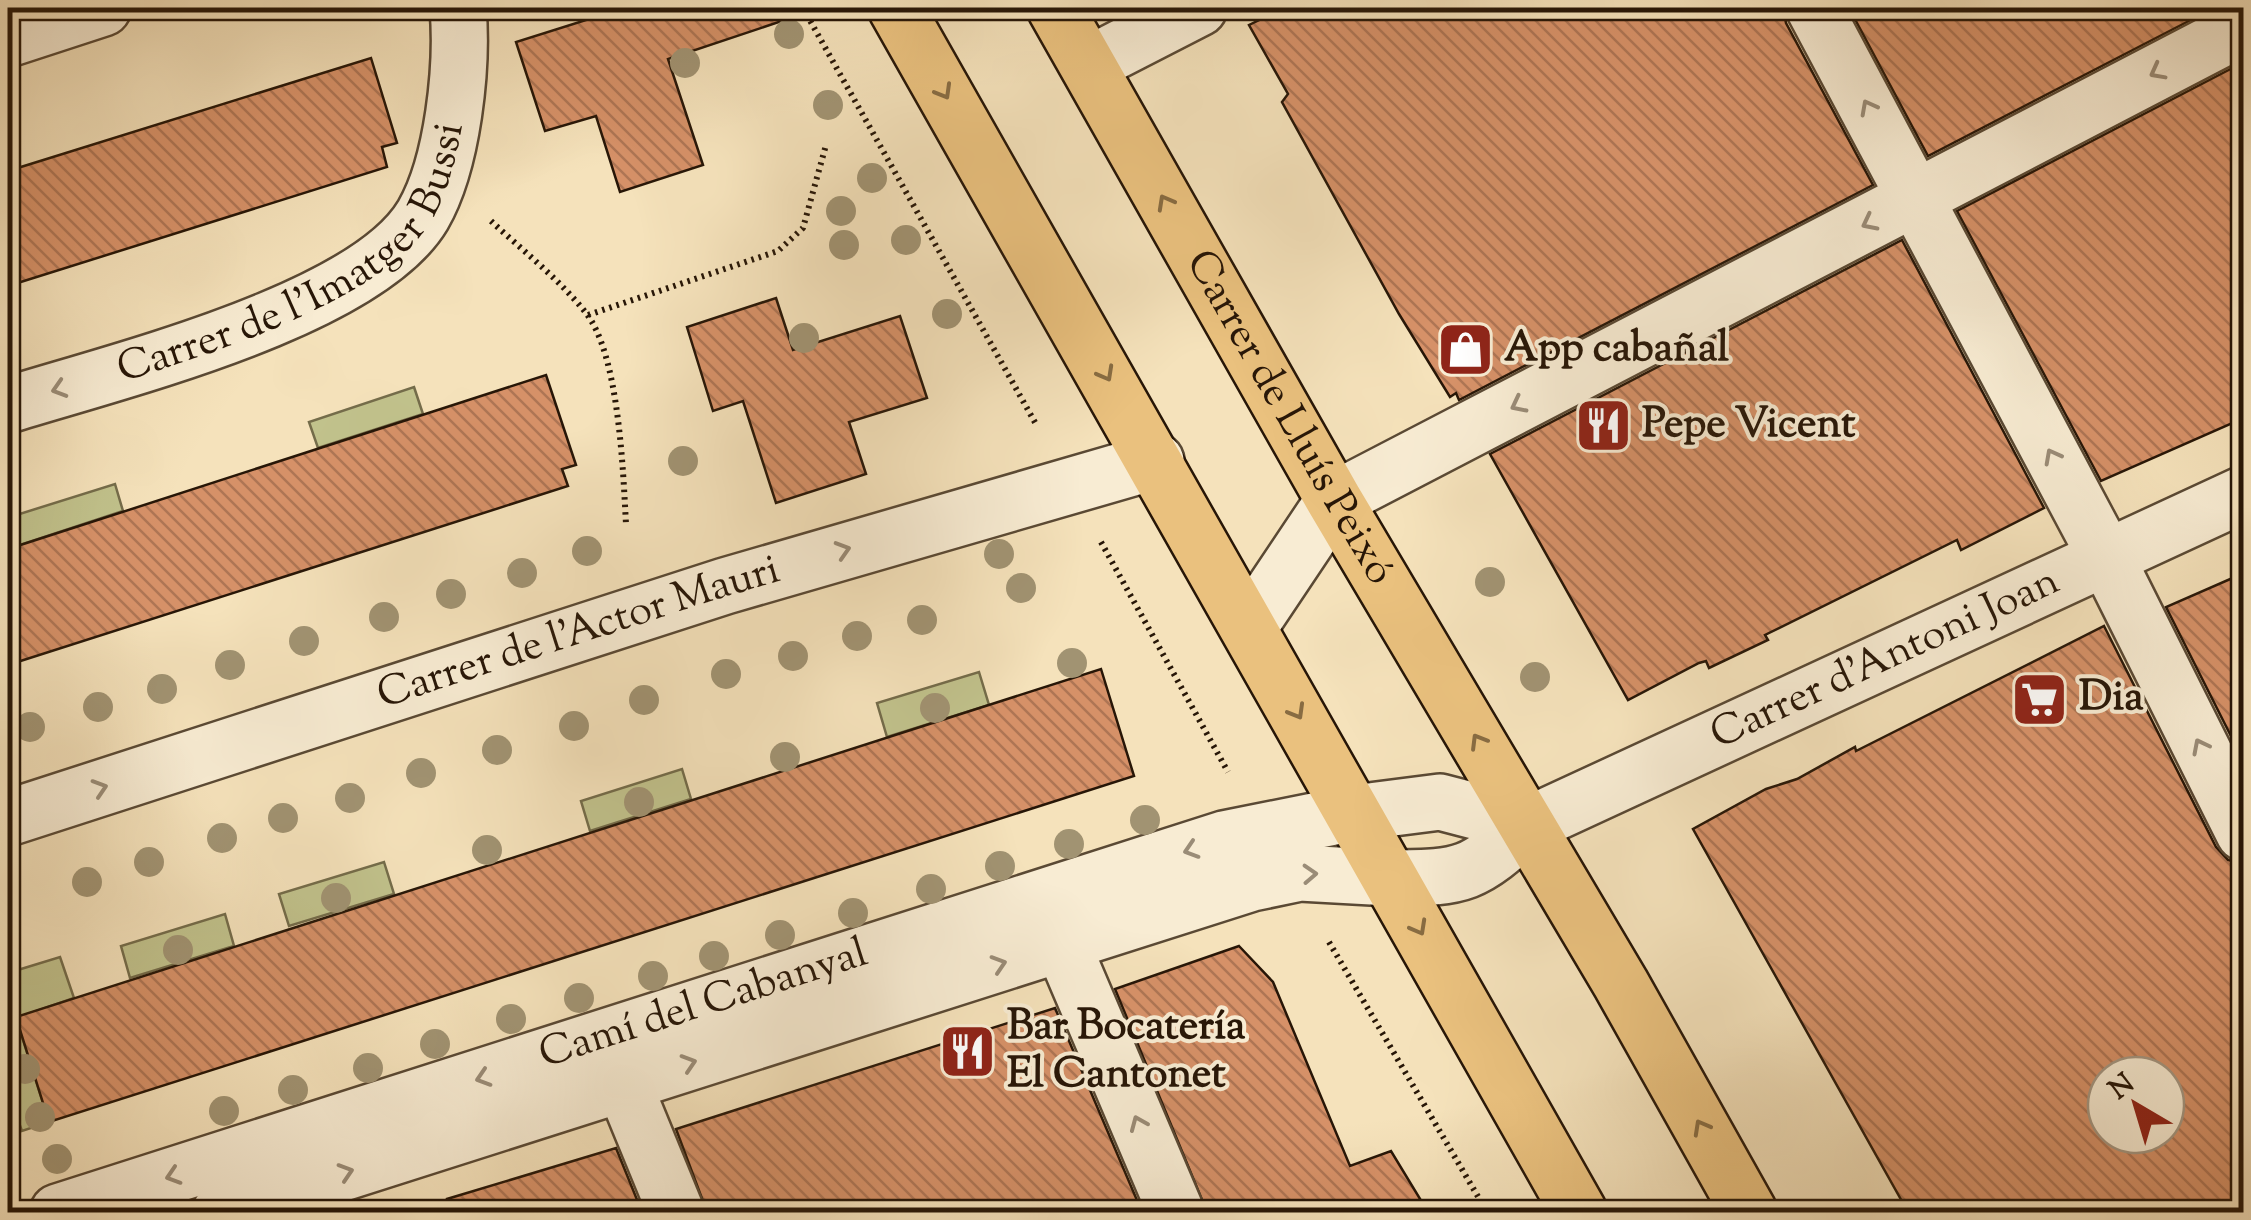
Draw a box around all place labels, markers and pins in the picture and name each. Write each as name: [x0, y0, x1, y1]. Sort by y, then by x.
shop icon: App cabañal: [1435, 320, 1495, 380]
place label: App cabañal: [1504, 320, 1729, 380]
restaurant icon: Pepe Vicent: [1573, 396, 1633, 456]
place label: Pepe Vicent: [1642, 396, 1856, 456]
supermarket icon: Dia: [2010, 669, 2070, 729]
place label: Dia: [2079, 669, 2144, 729]
place label: Bar Bocatería El Cantonet: [1007, 998, 1246, 1106]
restaurant icon: Bar Bocatería El Cantonet: [938, 1022, 998, 1082]

